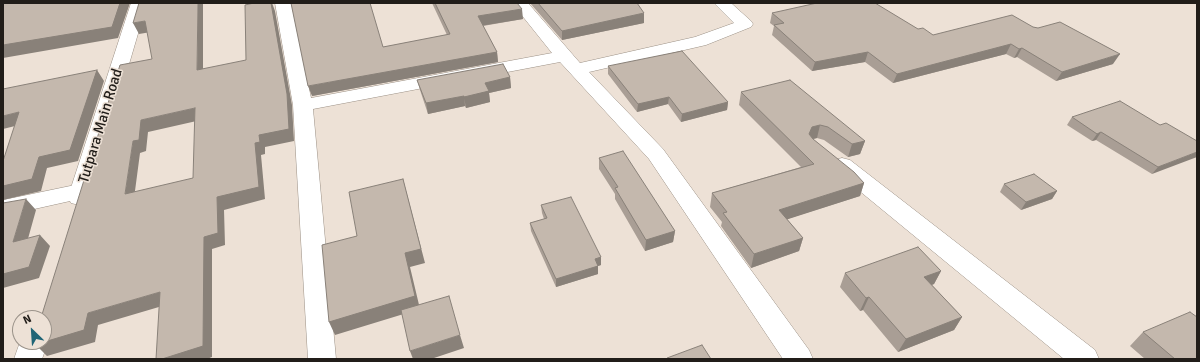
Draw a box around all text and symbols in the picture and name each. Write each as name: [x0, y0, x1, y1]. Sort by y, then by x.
street label: Tutpara Main Road: [75, 67, 127, 185]
north arrow: [12, 310, 52, 350]
text: N: [21, 312, 33, 327]

